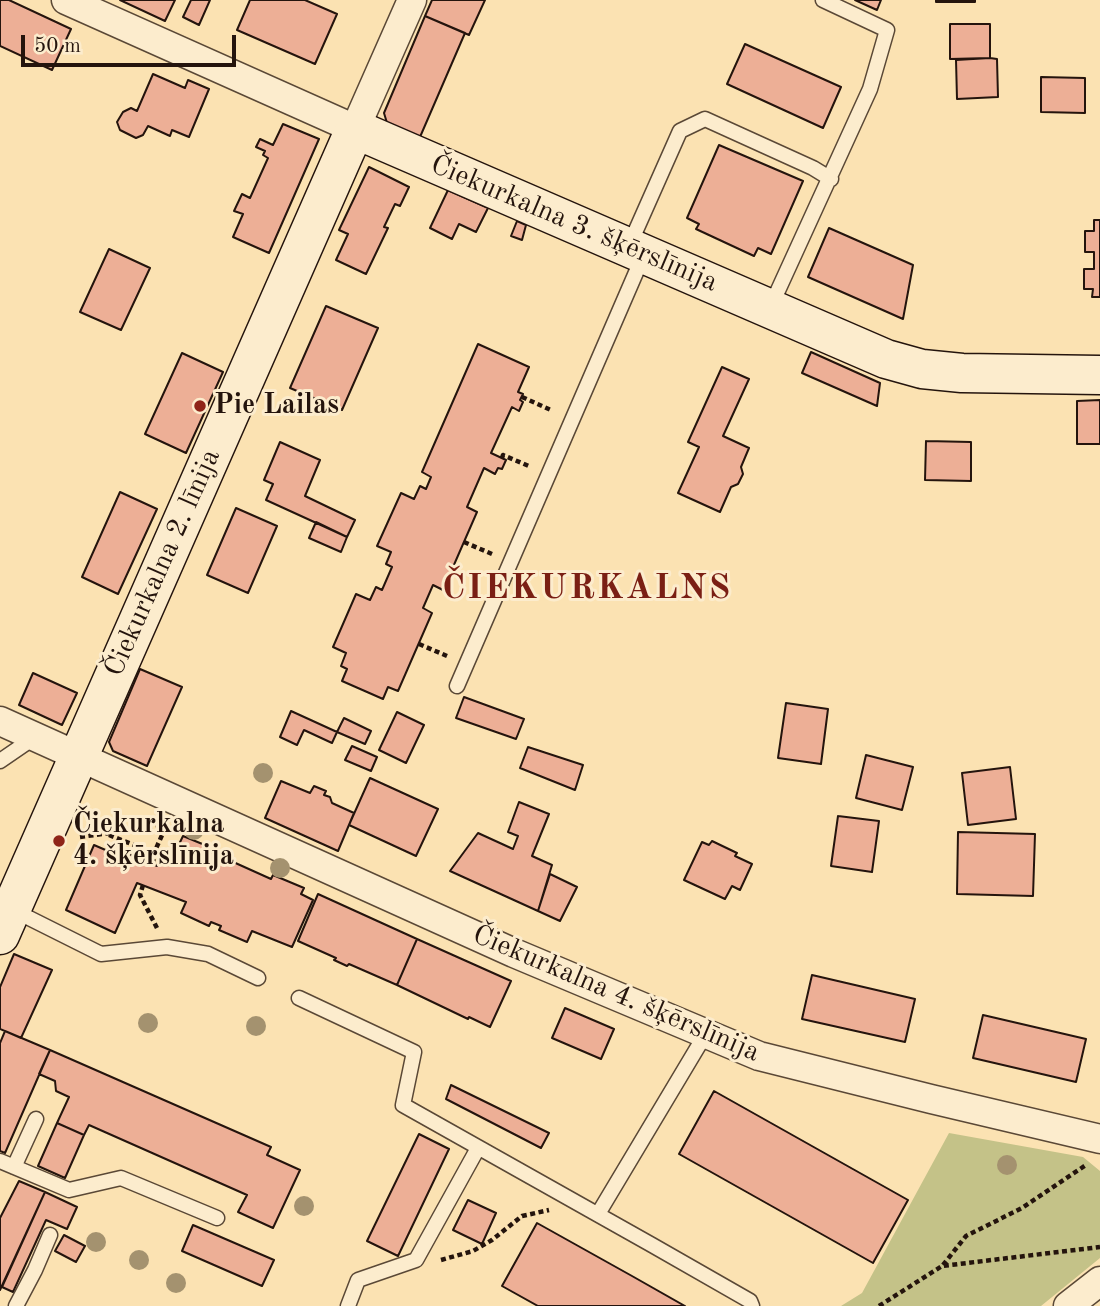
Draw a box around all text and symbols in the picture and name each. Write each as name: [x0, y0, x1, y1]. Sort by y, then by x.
scale bar: [24, 21, 240, 65]
text: 50 m: [34, 36, 81, 57]
street label: Čiekurkalna 3. šķērslīnija: [425, 148, 723, 300]
place label: Pie Lailas: [214, 389, 339, 423]
marker: Pie Lailas: [192, 398, 208, 414]
street label: Čiekurkalna 2. līnija: [98, 444, 228, 682]
district label: ČIEKURKALNS: [443, 568, 731, 610]
place label: Čiekurkalna 4. šķērslīnija: [73, 808, 234, 874]
marker: Čiekurkalna 4. šķērslīnija: [51, 833, 67, 849]
street label: Čiekurkalna 4. šķērslīnija: [467, 918, 765, 1070]

